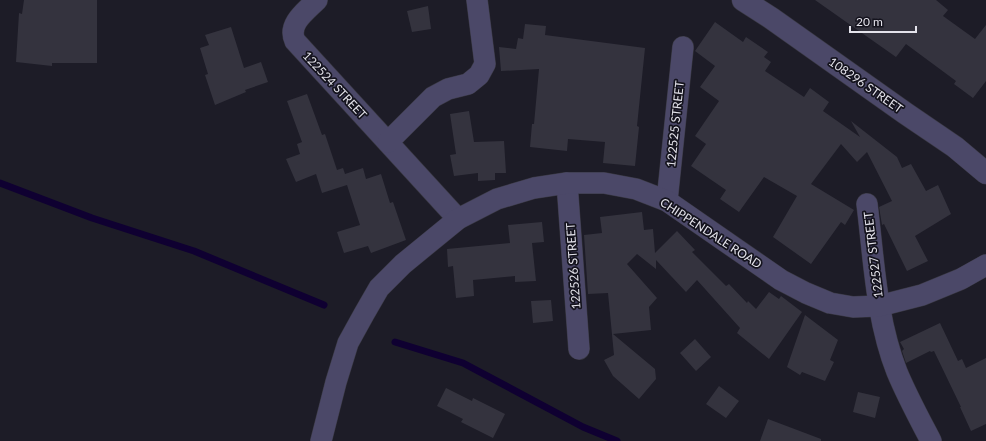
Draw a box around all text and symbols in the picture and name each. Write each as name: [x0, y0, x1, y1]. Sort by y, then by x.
scale bar: [850, 8, 916, 34]
text: 20 m: [856, 14, 883, 29]
street label: 122524 STREET: [300, 48, 370, 122]
street label: 108296 STREET: [826, 54, 906, 116]
street label: 122525 STREET: [663, 80, 687, 168]
street label: CHIPPENDALE ROAD: [657, 194, 765, 272]
street label: 122527 STREET: [860, 211, 886, 299]
street label: 122526 STREET: [562, 222, 584, 310]

